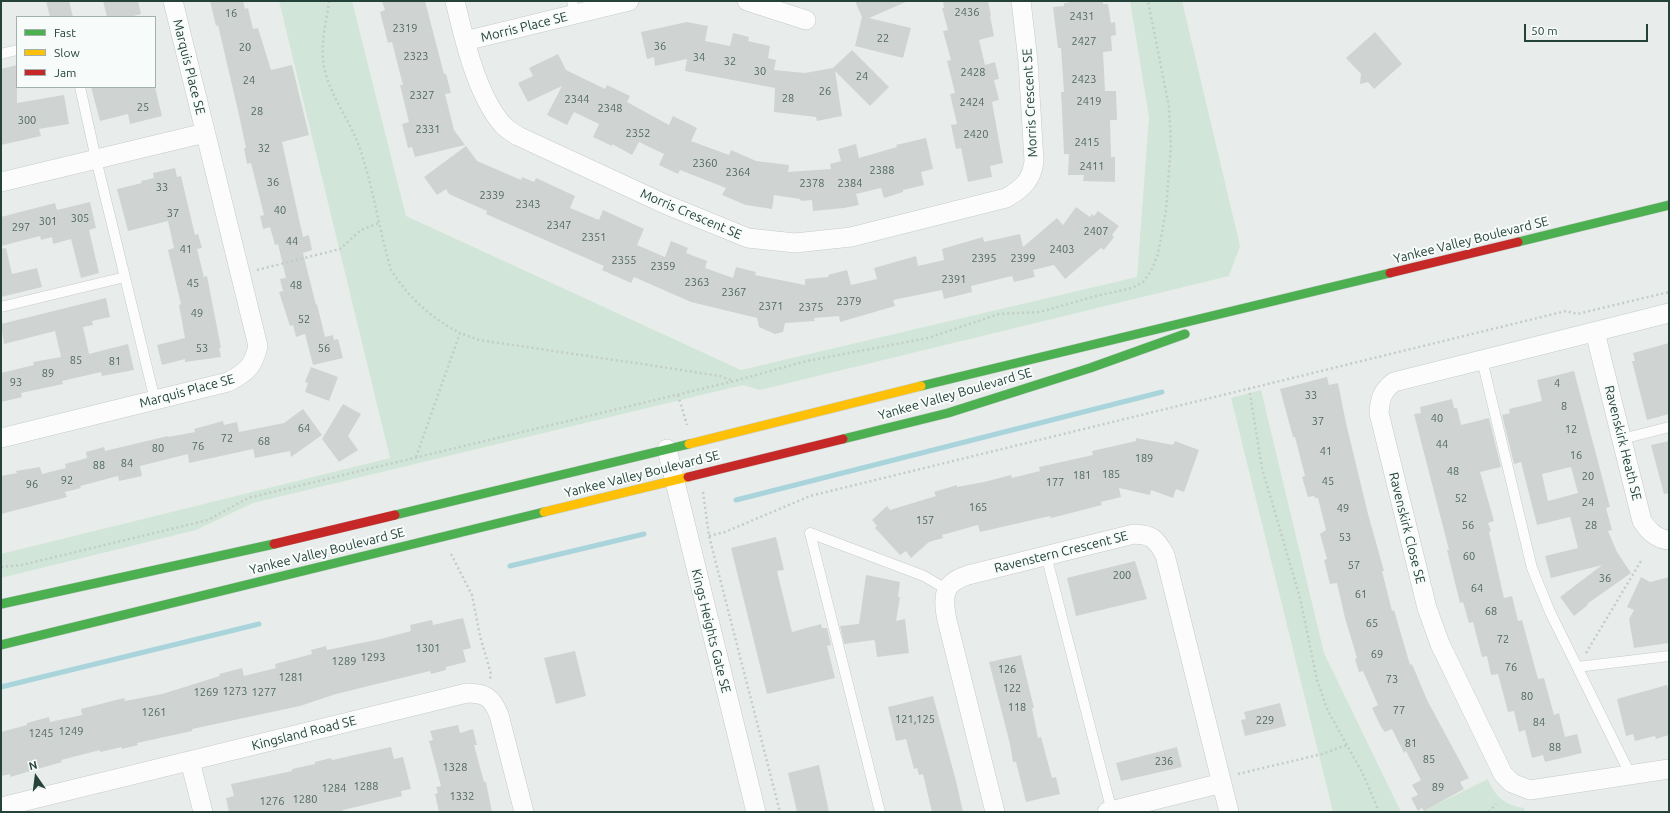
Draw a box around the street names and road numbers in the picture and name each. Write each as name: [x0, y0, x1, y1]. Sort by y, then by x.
street label: Morris Place SE: [479, 9, 569, 45]
street label: Marquis Place SE: [170, 18, 208, 116]
street label: Morris Crescent SE: [1019, 48, 1041, 158]
street label: Morris Crescent SE: [638, 186, 744, 242]
street label: Yankee Valley Boulevard SE: [1392, 213, 1550, 267]
street label: Yankee Valley Boulevard SE: [876, 365, 1034, 423]
street label: Marquis Place SE: [138, 371, 236, 411]
street label: Ravenskirk Heath SE: [1601, 384, 1645, 502]
street label: Yankee Valley Boulevard SE: [563, 447, 721, 501]
street label: Ravenskirk Close SE: [1386, 471, 1428, 585]
street label: Yankee Valley Boulevard SE: [248, 524, 406, 578]
street label: Ravenstern Crescent SE: [992, 528, 1130, 576]
street label: Kings Heights Gate SE: [688, 567, 734, 695]
street label: Kingsland Road SE: [250, 712, 358, 754]

